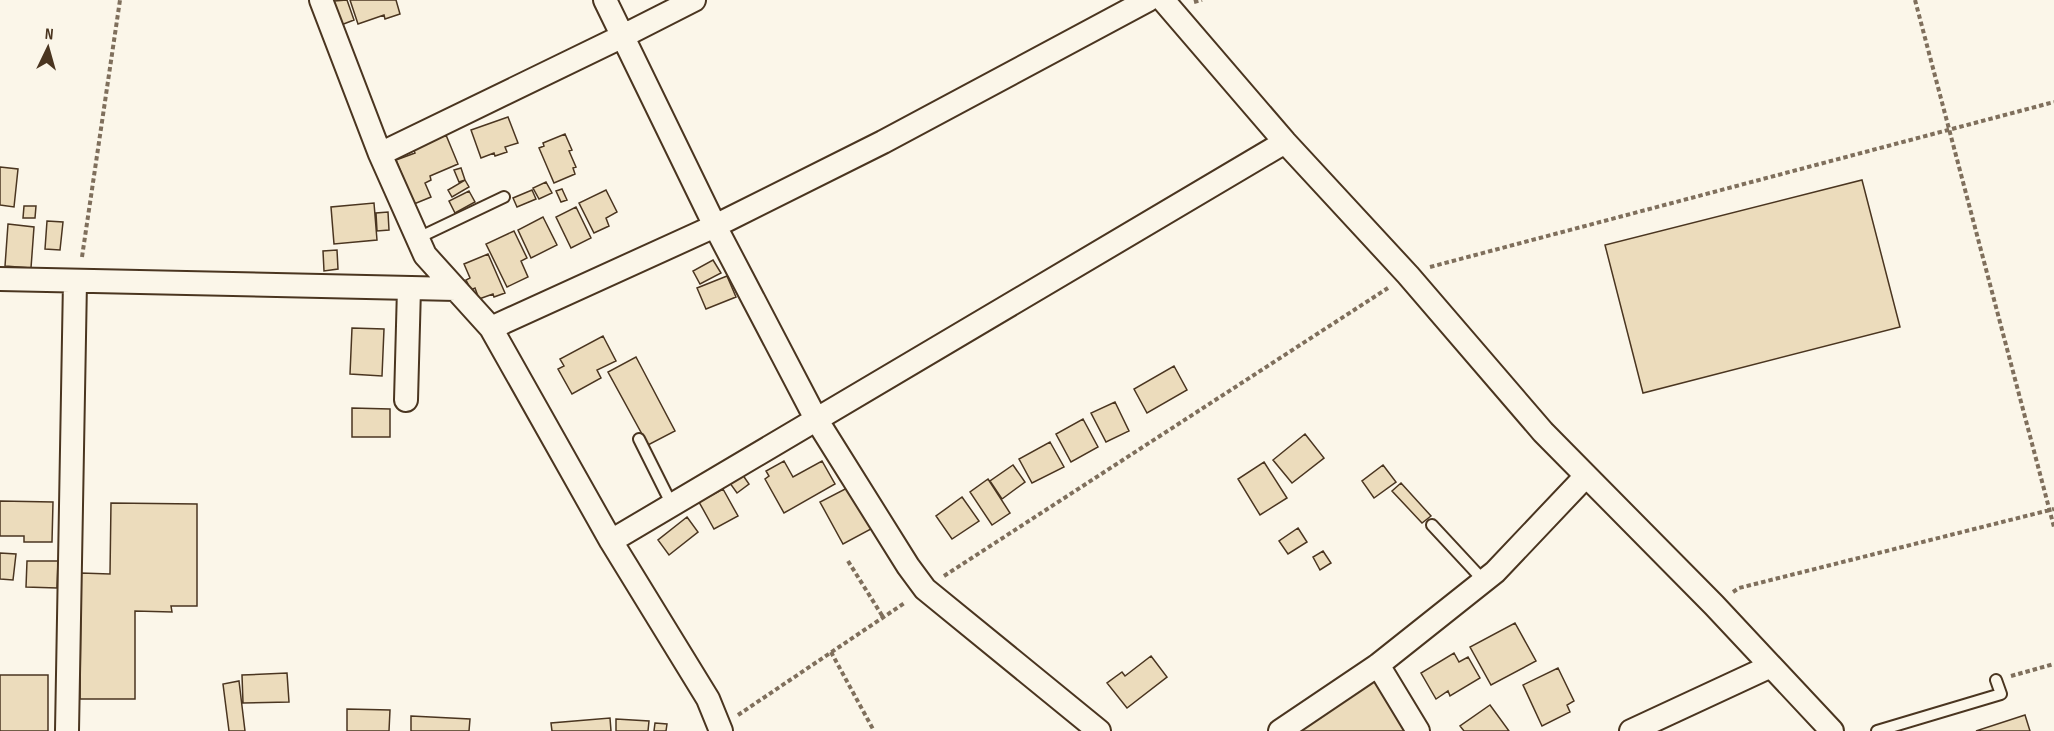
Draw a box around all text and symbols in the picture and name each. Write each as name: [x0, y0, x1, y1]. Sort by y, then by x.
north arrow: [18, 18, 78, 78]
text: N: [44, 25, 54, 44]

